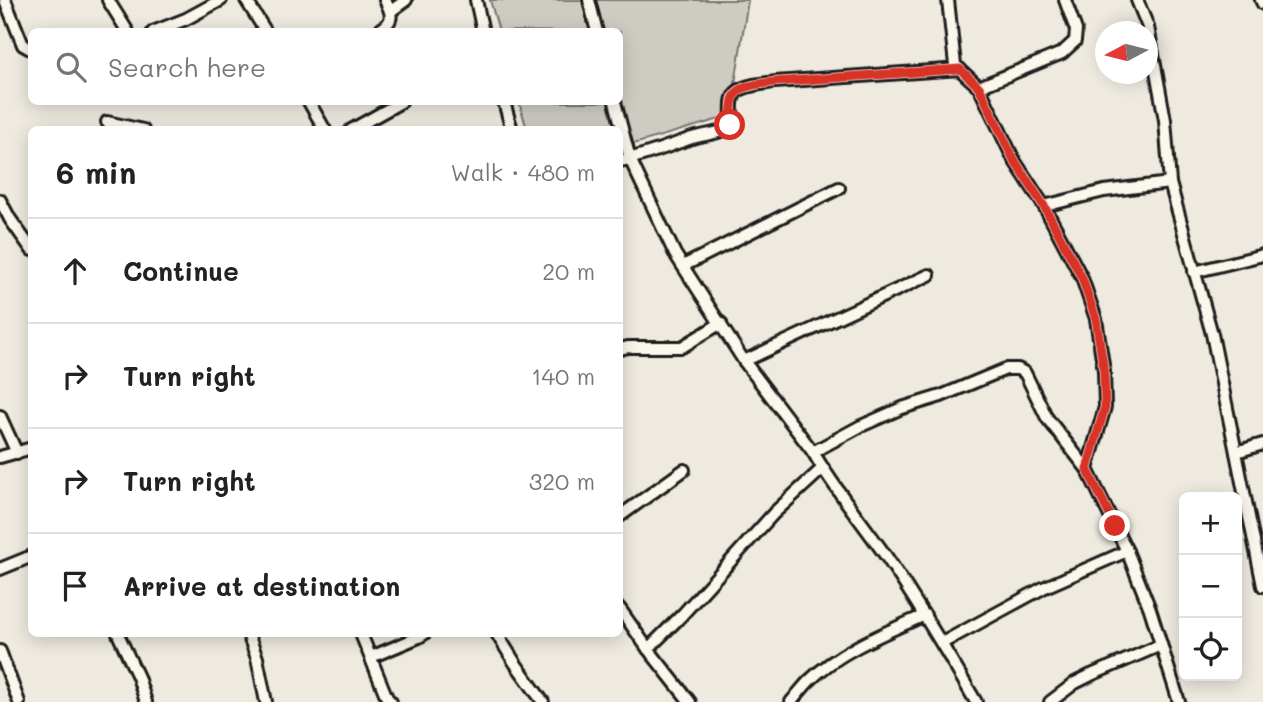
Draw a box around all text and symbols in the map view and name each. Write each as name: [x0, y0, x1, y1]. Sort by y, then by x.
north arrow: [1095, 21, 1158, 84]
search box: [28, 28, 623, 105]
icon: search: [52, 48, 90, 86]
text: Search here: [108, 50, 266, 84]
route start: [714, 109, 745, 140]
text: 6 min: [56, 152, 136, 192]
text: Walk · 480 m: [450, 157, 595, 187]
icon: ahead: [56, 252, 94, 290]
text: Continue: [123, 254, 239, 288]
text: 20 m: [542, 256, 595, 286]
icon: right: [56, 357, 94, 395]
text: Turn right: [123, 359, 256, 393]
text: 140 m: [531, 361, 595, 391]
icon: right: [56, 462, 94, 500]
text: Turn right: [123, 464, 256, 498]
text: 320 m: [529, 466, 595, 496]
map controls: [1179, 492, 1242, 681]
button: +: [1179, 492, 1242, 555]
route end: [1099, 510, 1130, 541]
button: −: [1179, 555, 1242, 618]
icon: arrive: [56, 567, 94, 605]
text: Arrive at destination: [123, 569, 400, 603]
button: locate: [1179, 618, 1242, 681]

